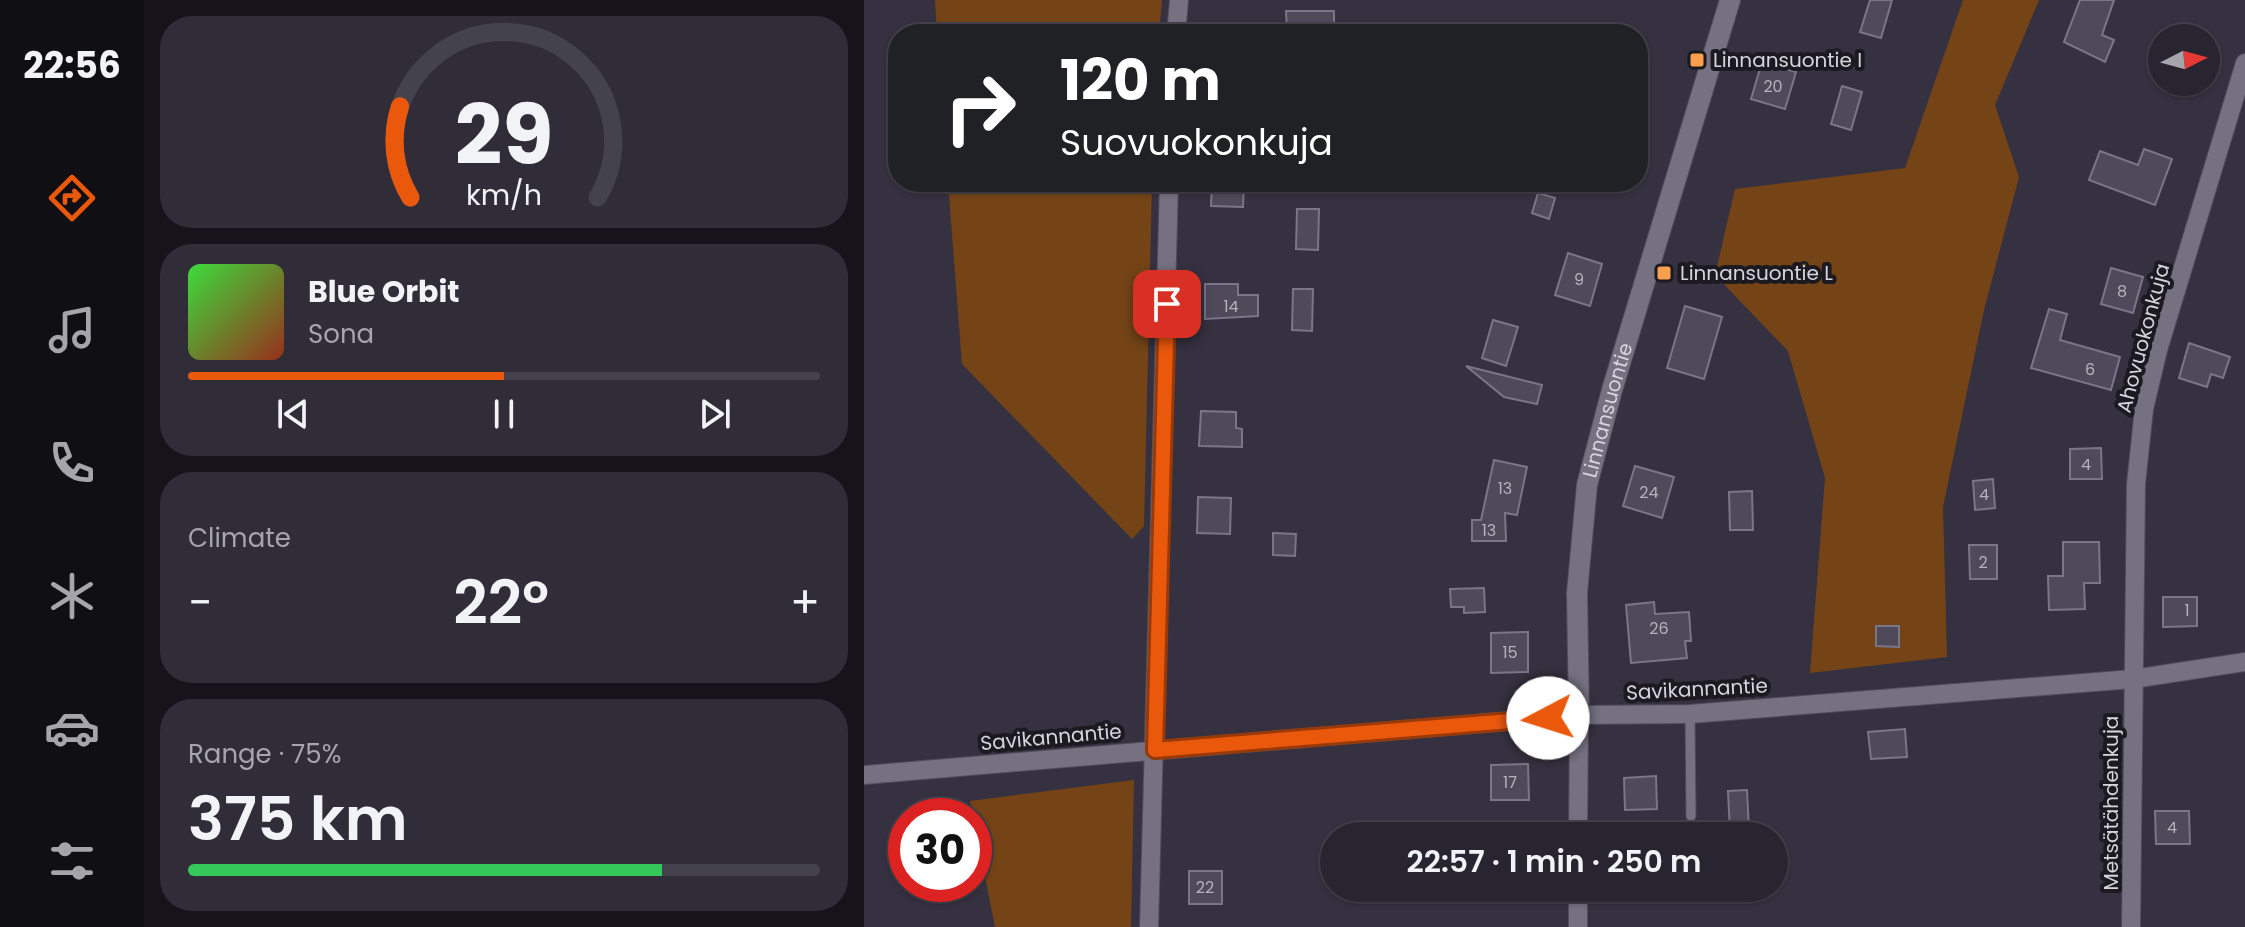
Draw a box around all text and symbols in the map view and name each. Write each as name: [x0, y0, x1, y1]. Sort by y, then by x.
north arrow: [2148, 24, 2220, 96]
map controls: [2148, 24, 2220, 96]
text: 22:56: [23, 40, 121, 91]
text: 120 m: [1060, 41, 1221, 120]
place label: Linnansuontie I: [1713, 46, 1862, 74]
marker: Linnansuontie I: [1688, 51, 1706, 69]
icon: right: [928, 56, 1032, 160]
house number: 20: [1763, 75, 1783, 98]
text: 29: [455, 76, 553, 192]
text: Suovuokonkuja: [1060, 117, 1333, 168]
icon: directions: [44, 170, 100, 226]
text: km/h: [466, 175, 542, 215]
place label: Linnansuontie L: [1680, 259, 1833, 287]
street label: Ahovuokonkuja: [2110, 260, 2176, 416]
marker: Linnansuontie L: [1655, 264, 1673, 282]
house number: 9: [1574, 268, 1584, 291]
text: Blue Orbit: [308, 270, 460, 313]
pin: [1133, 270, 1201, 338]
house number: 8: [2117, 280, 2127, 303]
icon: arrive: [1145, 282, 1189, 326]
house number: 14: [1223, 295, 1239, 318]
icon: music: [44, 302, 100, 358]
text: Sona: [308, 316, 374, 352]
street label: Linnansuontie: [1575, 339, 1640, 481]
house number: 6: [2085, 358, 2095, 381]
icon: previous: [271, 392, 315, 436]
icon: pause: [482, 392, 526, 436]
icon: next: [693, 392, 737, 436]
icon: phone: [44, 435, 100, 491]
house number: 4: [2081, 453, 2091, 476]
house number: 13: [1498, 477, 1512, 500]
house number: 24: [1639, 481, 1659, 504]
house number: 4: [1979, 483, 1989, 506]
house number: 13: [1482, 519, 1496, 542]
text: Climate: [188, 520, 291, 556]
house number: 2: [1978, 551, 1988, 574]
text: 22°: [453, 561, 549, 645]
icon: climate: [44, 568, 100, 624]
text: −: [188, 572, 212, 633]
text: +: [790, 572, 820, 633]
house number: 1: [2184, 599, 2190, 622]
house number: 26: [1649, 617, 1669, 640]
house number: 15: [1502, 641, 1518, 664]
street label: Savikannantie: [1625, 671, 1769, 707]
position arrow: [1506, 676, 1590, 760]
icon: car: [44, 700, 100, 756]
street label: Metsätähdenkuja: [2097, 716, 2125, 890]
street label: Savikannantie: [979, 717, 1123, 757]
text: Range · 75%: [188, 736, 341, 772]
house number: 17: [1503, 771, 1517, 794]
text: 375 km: [188, 777, 408, 861]
speed limit sign: 30: [888, 798, 992, 902]
house number: 4: [2167, 816, 2177, 839]
icon: filters: [44, 833, 100, 889]
text: 22:57 · 1 min · 250 m: [1407, 840, 1701, 883]
house number: 22: [1196, 876, 1214, 899]

